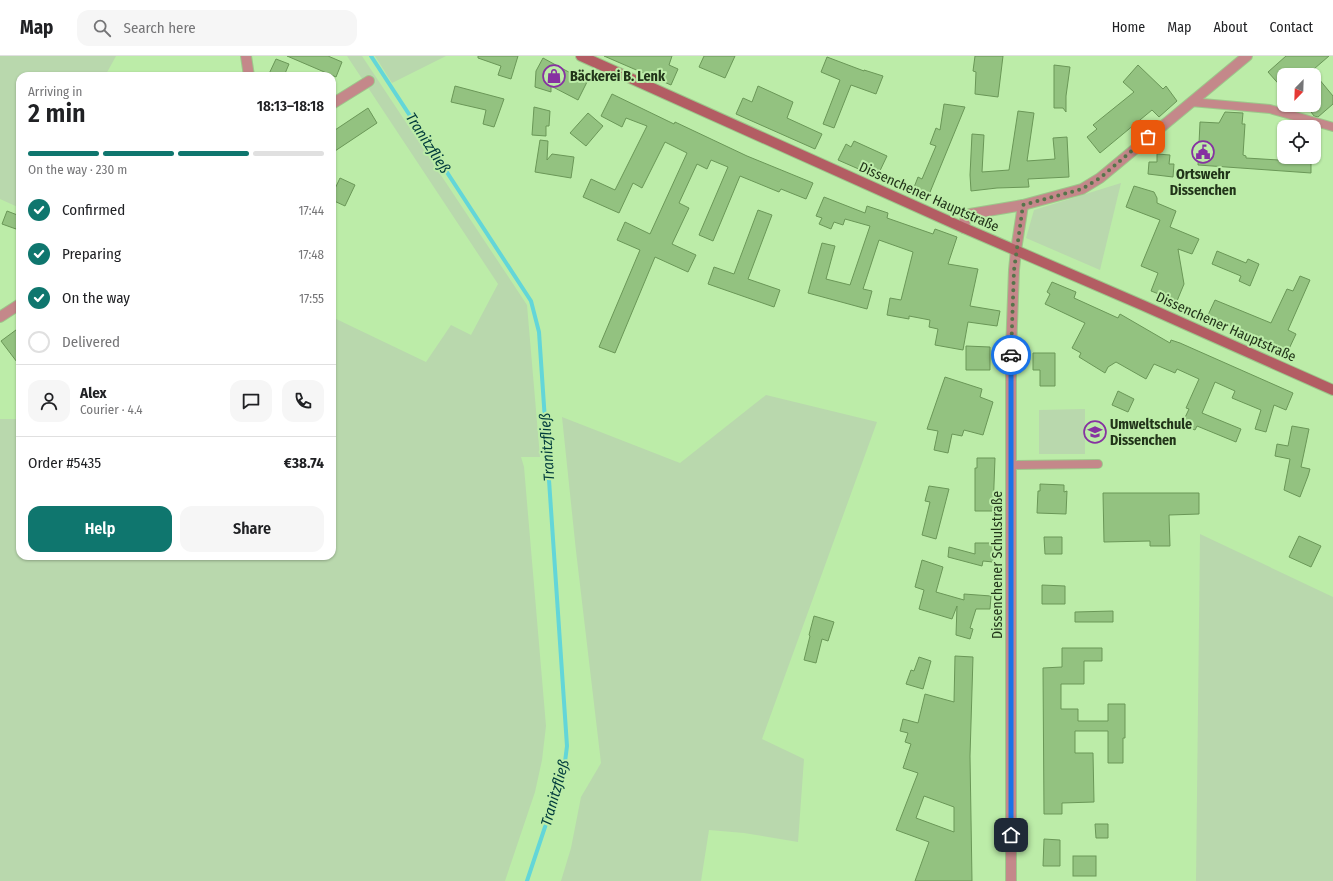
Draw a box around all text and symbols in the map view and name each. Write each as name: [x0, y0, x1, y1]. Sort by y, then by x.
search box: [77, 10, 357, 46]
text: Map: [20, 16, 53, 39]
icon: search: [91, 17, 113, 39]
text: Search here: [123, 19, 196, 37]
text: Home: [1112, 19, 1145, 36]
text: Map: [1167, 19, 1191, 36]
text: About: [1213, 19, 1248, 36]
text: Contact: [1270, 19, 1313, 36]
shop icon: Bäckerei B. Lenk: [541, 63, 567, 89]
place label: Bäckerei B. Lenk: [570, 68, 666, 85]
north arrow: [1277, 68, 1321, 112]
map controls: [1277, 68, 1321, 164]
text: Arriving in: [28, 84, 82, 99]
text: 18:13–18:18: [257, 97, 324, 115]
text: 2 min: [28, 98, 86, 129]
water label: Tranitzfließ: [402, 109, 454, 177]
pin: [1131, 120, 1165, 154]
button: locate: [1277, 120, 1321, 164]
icon: bag: [1137, 126, 1159, 148]
public building icon: Ortswehr Dissenchen: [1190, 139, 1216, 165]
street label: Dissenchener Hauptstraße: [856, 158, 1002, 236]
text: On the way · 230 m: [28, 162, 127, 177]
place label: Ortswehr Dissenchen: [1170, 166, 1236, 199]
icon: check: [28, 199, 50, 221]
text: Confirmed: [62, 201, 125, 219]
text: 17:44: [298, 203, 324, 218]
icon: check: [28, 243, 50, 265]
text: Preparing: [62, 245, 121, 263]
text: 17:48: [298, 247, 324, 262]
icon: check: [28, 287, 50, 309]
street label: Dissenchener Hauptstraße: [1153, 288, 1299, 366]
text: On the way: [62, 289, 130, 307]
text: 17:55: [299, 291, 324, 306]
text: Delivered: [62, 333, 120, 351]
courier: [991, 335, 1031, 375]
icon: car: [1000, 344, 1022, 366]
button: person: [28, 380, 70, 422]
button: chat: [230, 380, 272, 422]
button: phone: [282, 380, 324, 422]
text: Alex: [80, 384, 107, 402]
text: Courier · 4.4: [80, 402, 143, 417]
water label: Tranitzfließ: [536, 412, 558, 482]
place label: Umweltschule Dissenchen: [1110, 416, 1192, 449]
school or university icon: Umweltschule Dissenchen: [1082, 419, 1108, 445]
text: Order #5435: [28, 454, 101, 472]
text: €38.74: [284, 454, 324, 472]
street label: Dissenchener Schulstraße: [989, 491, 1006, 639]
button: Help: [28, 506, 172, 552]
button: Share: [180, 506, 324, 552]
water label: Tranitzfließ: [537, 758, 573, 828]
pin: [994, 818, 1028, 852]
icon: home: [1000, 824, 1022, 846]

